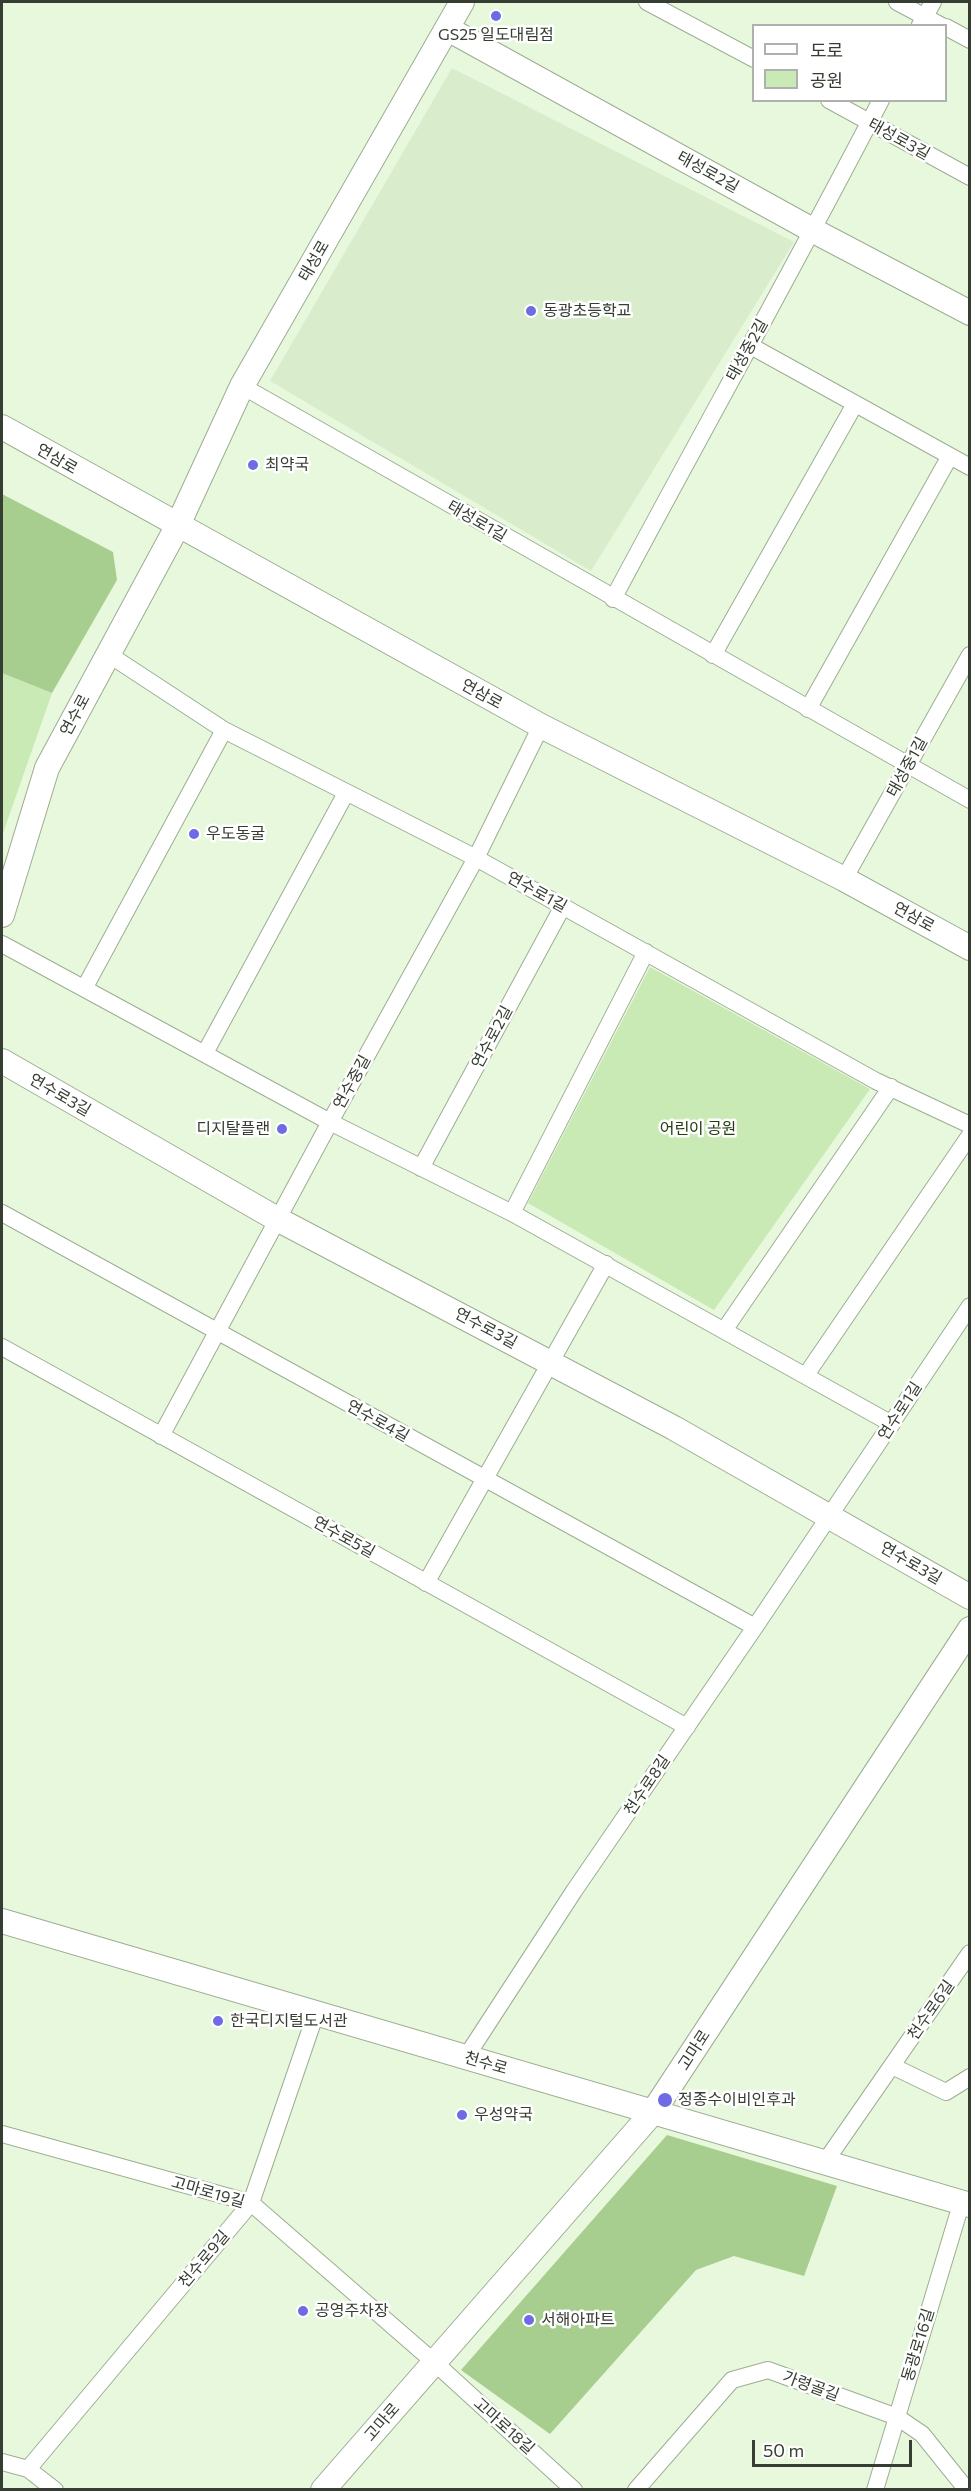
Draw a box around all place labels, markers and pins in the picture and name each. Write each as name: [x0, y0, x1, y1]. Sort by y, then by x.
marker: GS25 일도대림점: [489, 9, 503, 23]
place label: GS25 일도대림점: [438, 25, 554, 45]
place label: 동광초등학교: [543, 301, 631, 321]
marker: 동광초등학교: [524, 304, 538, 318]
place label: 최약국: [265, 455, 309, 475]
marker: 최약국: [246, 458, 260, 472]
place label: 우도동굴: [206, 824, 265, 844]
marker: 우도동굴: [187, 827, 201, 841]
place label: 디지탈플랜: [196, 1119, 270, 1139]
marker: 디지탈플랜: [275, 1122, 289, 1136]
place label: 한국디지털도서관: [230, 2011, 348, 2031]
marker: 한국디지털도서관: [211, 2014, 225, 2028]
place label: 정종수이비인후과: [678, 2090, 796, 2110]
marker: 정종수이비인후과: [656, 2091, 674, 2109]
place label: 우성약국: [474, 2105, 533, 2125]
marker: 우성약국: [455, 2108, 469, 2122]
place label: 공영주차장: [315, 2301, 389, 2321]
marker: 공영주차장: [296, 2304, 310, 2318]
place label: 서해아파트: [541, 2310, 615, 2330]
marker: 서해아파트: [522, 2313, 536, 2327]

